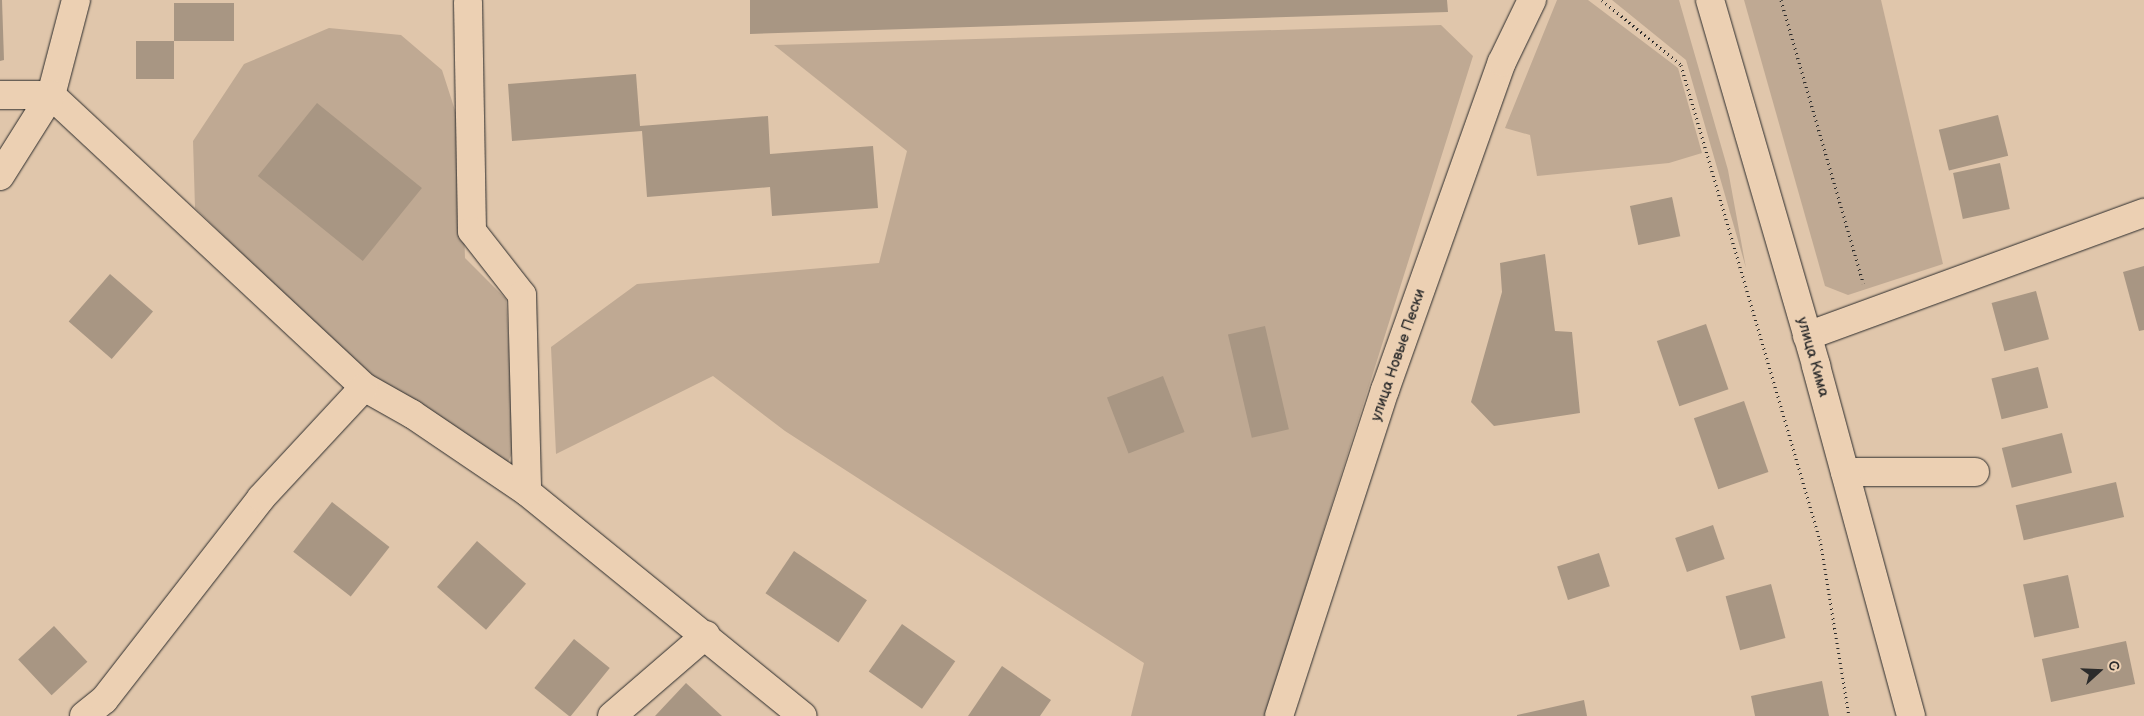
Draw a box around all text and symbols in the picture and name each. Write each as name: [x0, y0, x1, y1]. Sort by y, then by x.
street label: улица Новые Пески: [1367, 286, 1429, 424]
street label: улица Кима: [1793, 315, 1833, 399]
north arrow: [2074, 646, 2124, 696]
text: С: [2104, 658, 2123, 673]

